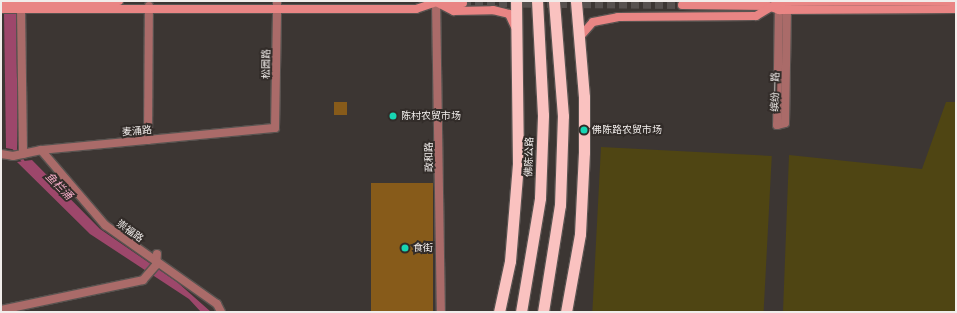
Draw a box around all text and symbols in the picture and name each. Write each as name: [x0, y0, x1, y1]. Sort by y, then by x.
street label: 松园路: [260, 49, 272, 79]
street label: 缤纷一路: [769, 72, 781, 112]
place label: 陈村农贸市场: [401, 110, 461, 122]
marker: 陈村农贸市场: [388, 111, 398, 121]
street label: 麦涌路: [122, 124, 152, 138]
place label: 佛陈路农贸市场: [592, 124, 662, 136]
marker: 佛陈路农贸市场: [579, 125, 589, 135]
street label: 佛陈公路: [522, 137, 536, 177]
street label: 政和路: [423, 142, 435, 172]
water label: 鱼栏涌: [43, 170, 75, 202]
street label: 崇福路: [114, 217, 146, 245]
place label: 食街: [413, 242, 433, 254]
marker: 食街: [400, 243, 410, 253]

